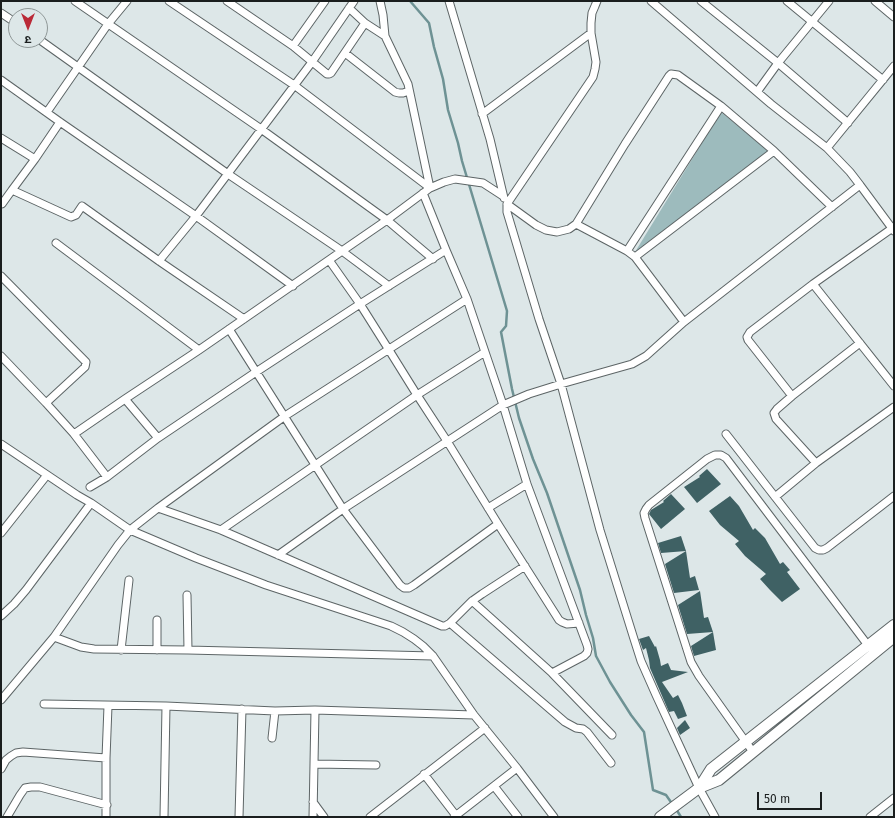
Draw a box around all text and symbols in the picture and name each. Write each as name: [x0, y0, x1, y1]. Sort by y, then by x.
north arrow: [8, 8, 48, 48]
text: उ: [25, 33, 31, 46]
scale bar: [759, 784, 824, 810]
text: 50 m: [764, 792, 790, 806]

